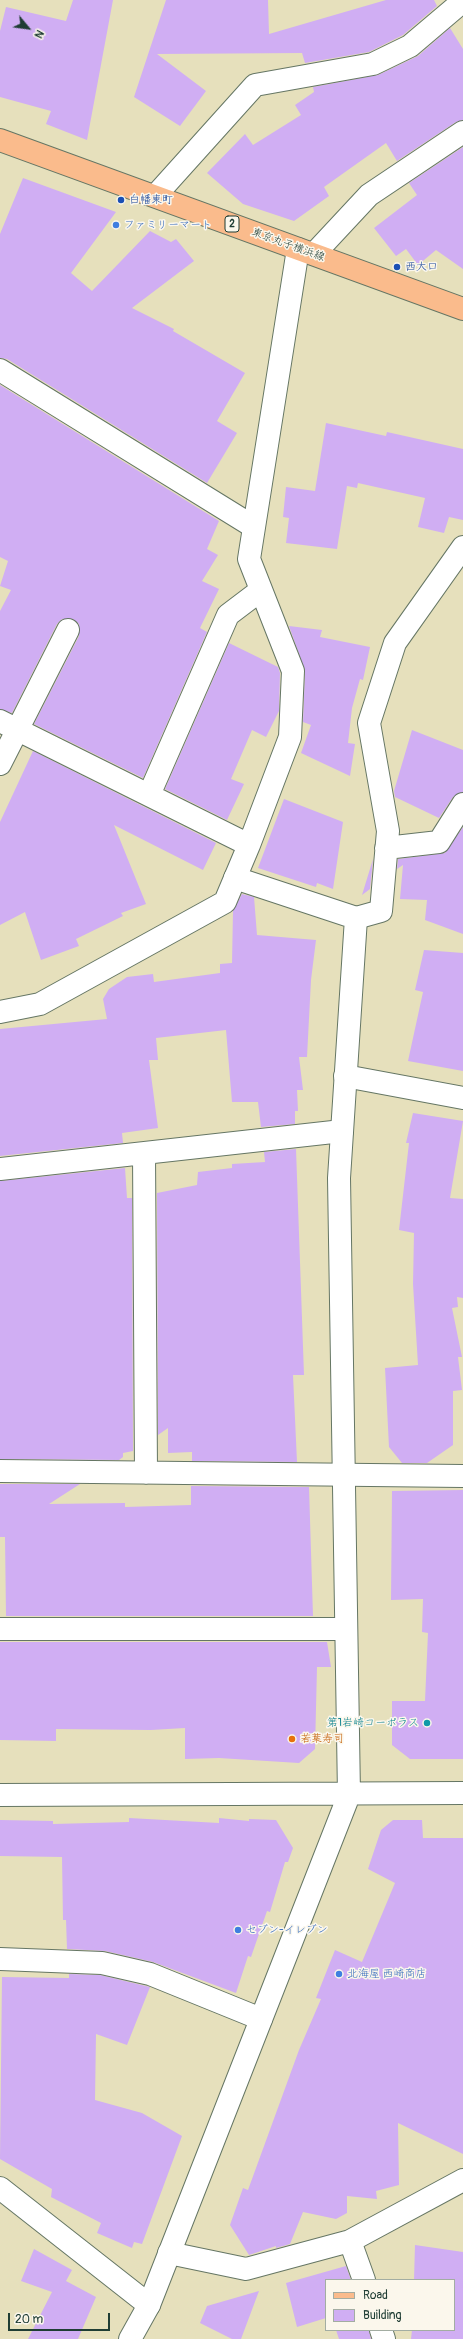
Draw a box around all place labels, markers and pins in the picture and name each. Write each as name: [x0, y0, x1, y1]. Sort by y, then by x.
place label: 白幡東町: [129, 193, 173, 207]
marker: 白幡東町: [116, 195, 126, 205]
place label: ファミリーマート: [124, 218, 212, 232]
marker: ファミリーマート: [111, 220, 121, 230]
place label: 西大口: [405, 260, 438, 274]
marker: 西大口: [392, 262, 402, 272]
place label: 第1岩崎コーポラス: [327, 1716, 419, 1730]
marker: 第1岩崎コーポラス: [422, 1718, 432, 1728]
place label: 若葉寿司: [300, 1732, 344, 1746]
marker: 若葉寿司: [287, 1734, 297, 1744]
place label: セブン-イレブン: [246, 1923, 328, 1937]
marker: セブン-イレブン: [233, 1925, 243, 1935]
place label: 北海屋 西崎商店: [347, 1967, 426, 1981]
marker: 北海屋 西崎商店: [334, 1969, 344, 1979]

